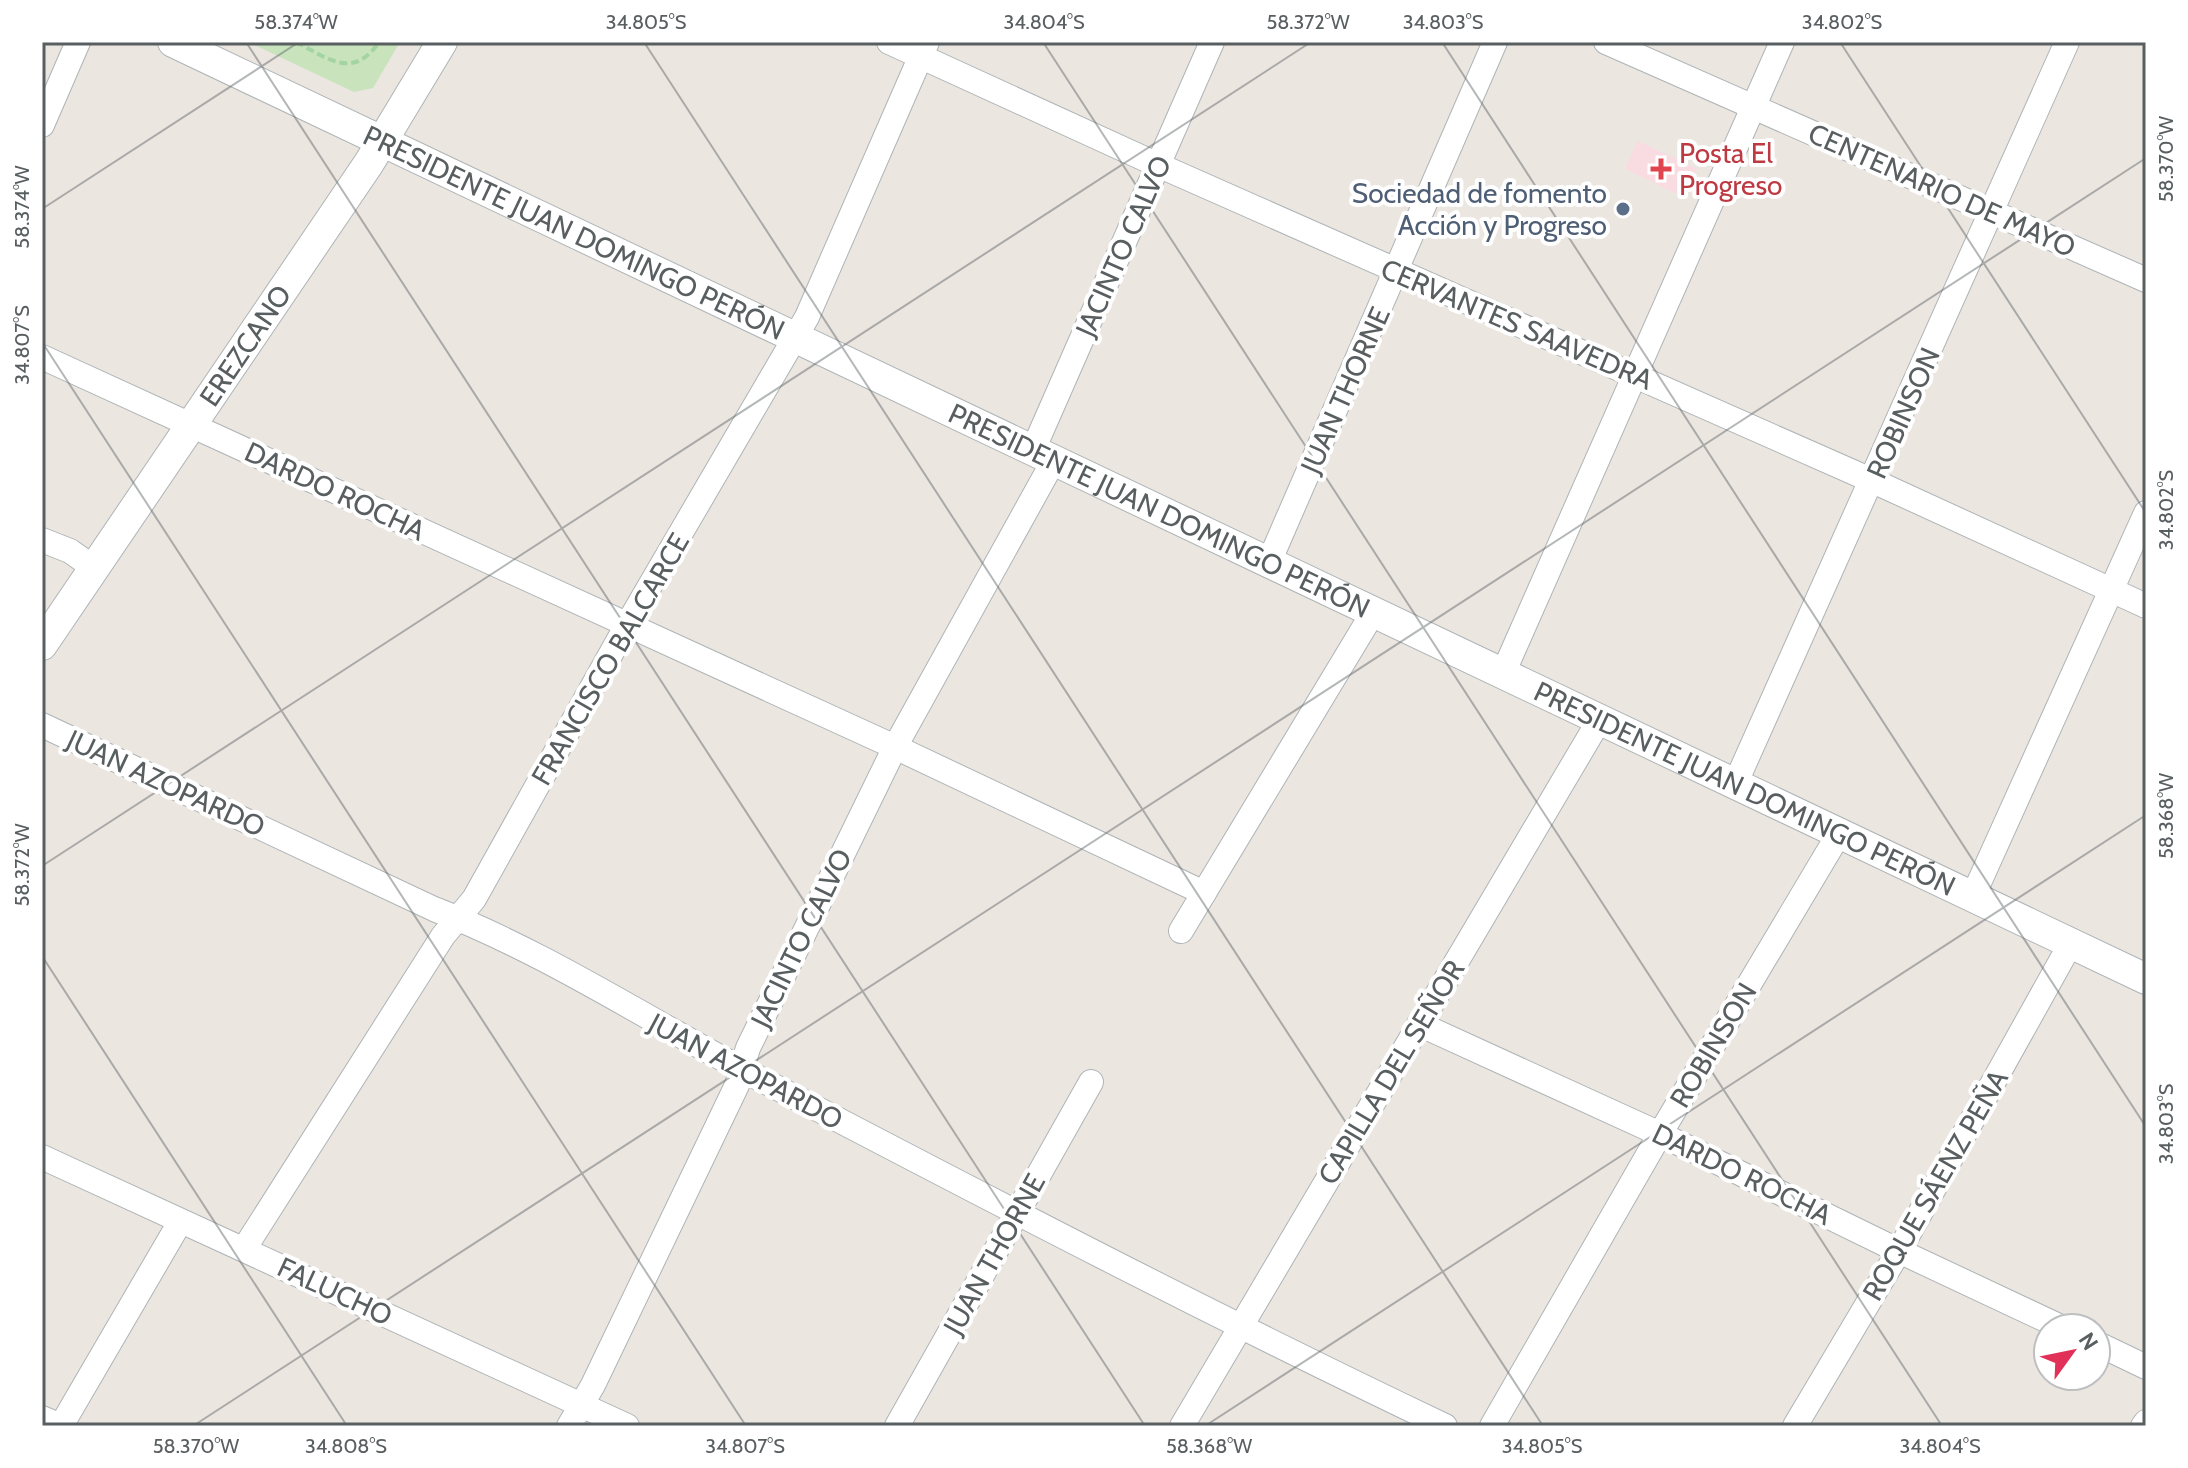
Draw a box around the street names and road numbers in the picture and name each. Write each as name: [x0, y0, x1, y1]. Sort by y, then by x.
street label: CENTENARIO DE MAYO: [1803, 116, 2081, 264]
street label: PRESIDENTE JUAN DOMINGO PERÓN: [358, 118, 790, 347]
street label: JACINTO CALVO: [1068, 150, 1178, 343]
street label: CERVANTES SAAVEDRA: [1376, 251, 1659, 397]
street label: EREZCANO: [192, 279, 298, 412]
street label: JUAN THORNE: [1293, 302, 1397, 479]
street label: ROBINSON: [1859, 342, 1947, 484]
street label: PRESIDENTE JUAN DOMINGO PERÓN: [943, 396, 1375, 625]
street label: DARDO ROCHA: [239, 434, 431, 548]
street label: FRANCISCO BALCARCE: [524, 527, 696, 791]
street label: PRESIDENTE JUAN DOMINGO PERÓN: [1529, 674, 1961, 903]
street label: JUAN AZOPARDO: [61, 722, 271, 844]
street label: JACINTO CALVO: [743, 843, 859, 1034]
street label: CAPILLA DEL SEÑOR: [1311, 954, 1471, 1190]
street label: ROBINSON: [1662, 976, 1764, 1114]
street label: JUAN AZOPARDO: [642, 1005, 849, 1136]
street label: ROQUE SÁENZ PEÑA: [1855, 1063, 2015, 1307]
street label: DARDO ROCHA: [1647, 1116, 1838, 1232]
street label: JUAN THORNE: [935, 1168, 1052, 1341]
street label: FALUCHO: [272, 1250, 398, 1332]

